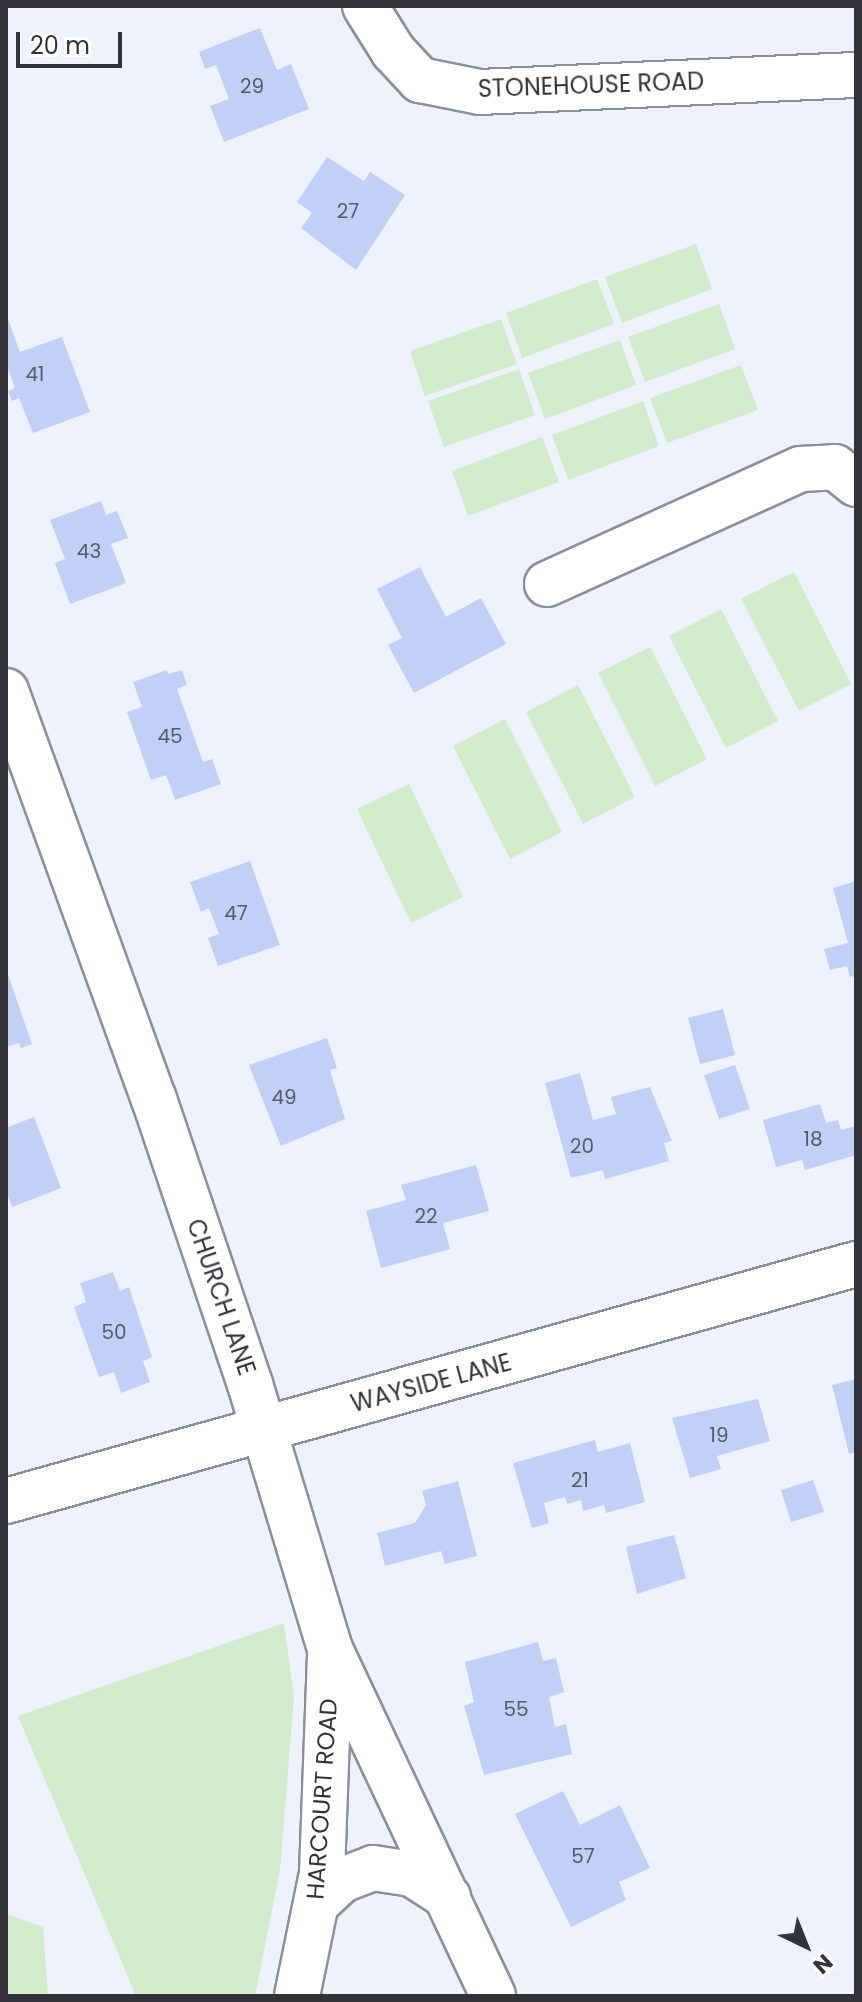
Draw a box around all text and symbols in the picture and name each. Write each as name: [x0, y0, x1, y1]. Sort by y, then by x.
scale bar: [20, 16, 126, 66]
text: 20 m: [30, 29, 90, 62]
street label: STONEHOUSE ROAD: [477, 67, 705, 103]
house number: 29: [240, 74, 264, 98]
house number: 27: [337, 199, 359, 223]
house number: 41: [26, 362, 44, 386]
house number: 43: [77, 539, 101, 563]
house number: 45: [157, 724, 183, 748]
house number: 47: [224, 901, 248, 925]
house number: 49: [271, 1085, 297, 1109]
house number: 18: [803, 1127, 823, 1151]
house number: 20: [570, 1134, 594, 1158]
house number: 22: [415, 1204, 437, 1228]
street label: CHURCH LANE: [181, 1215, 261, 1379]
house number: 50: [101, 1320, 127, 1344]
street label: WAYSIDE LANE: [348, 1348, 514, 1418]
house number: 19: [710, 1423, 728, 1447]
house number: 21: [571, 1468, 589, 1492]
street label: HARCOURT ROAD: [301, 1697, 343, 1901]
house number: 55: [503, 1697, 529, 1721]
house number: 57: [571, 1844, 595, 1868]
north arrow: [766, 1906, 846, 1986]
text: N: [806, 1947, 839, 1981]

